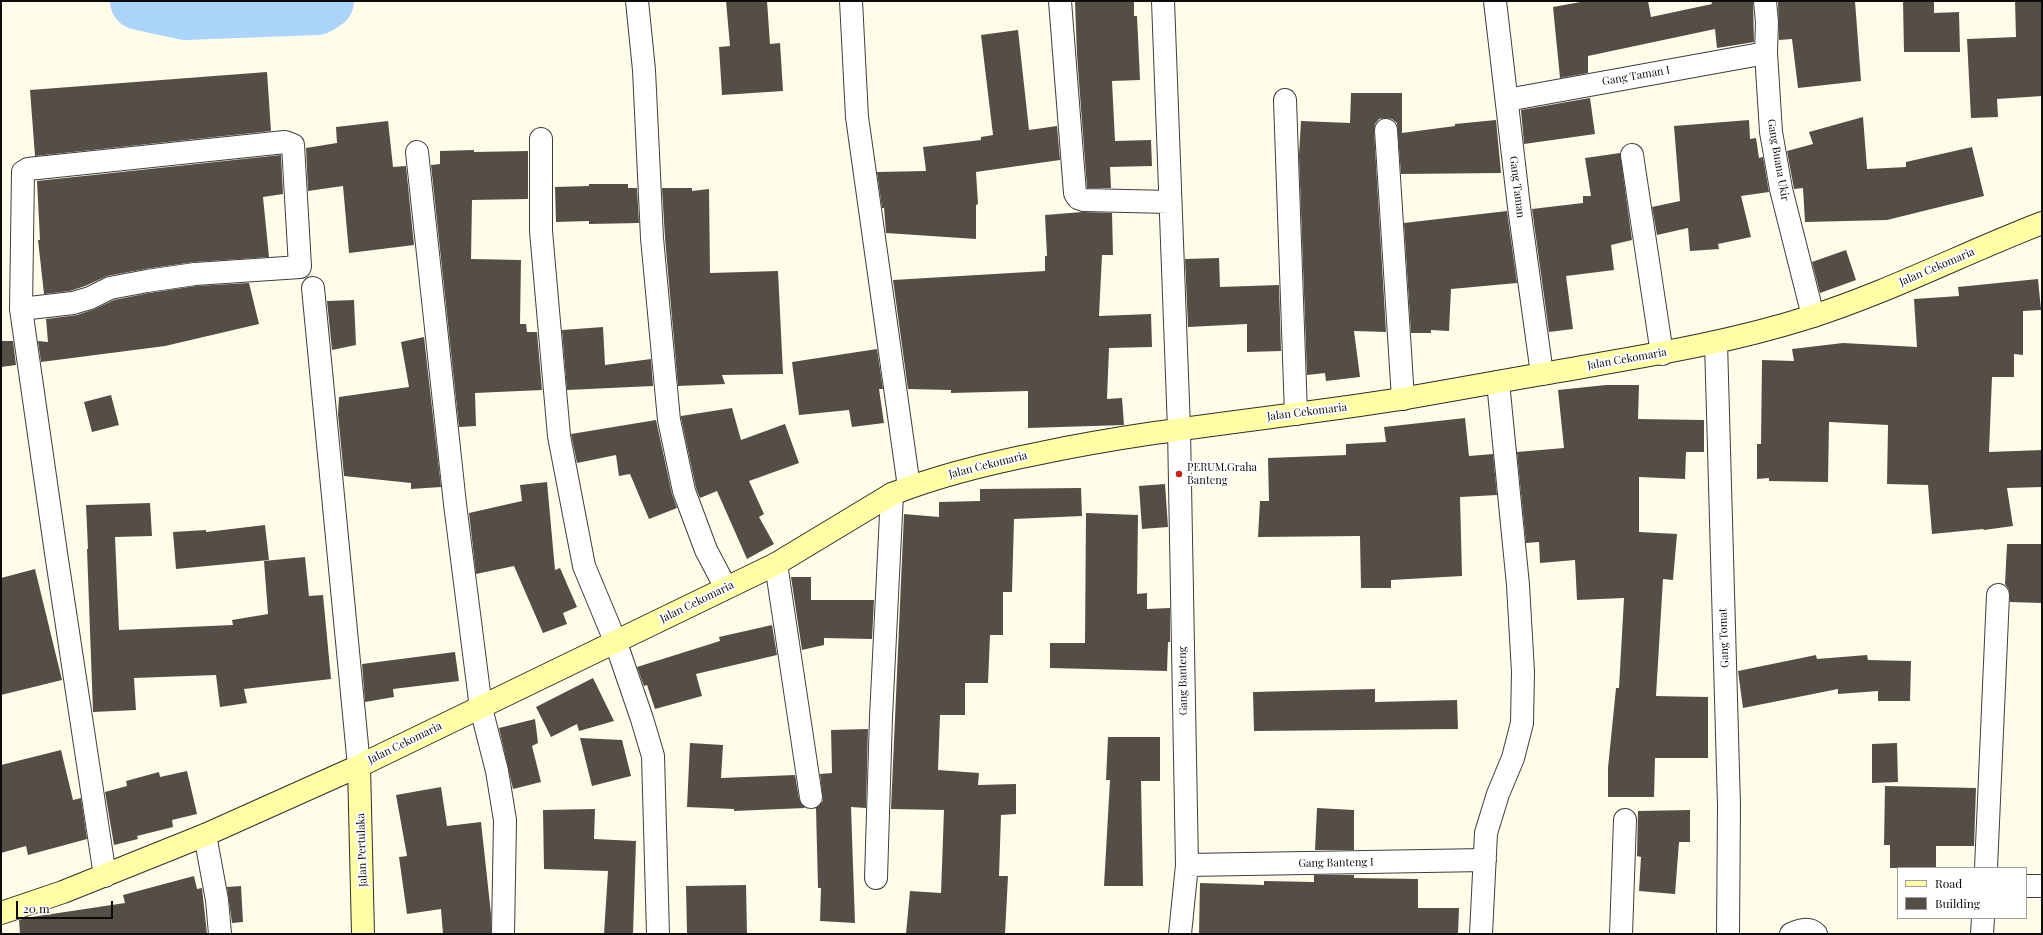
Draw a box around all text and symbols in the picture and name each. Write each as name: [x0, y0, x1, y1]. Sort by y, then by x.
street label: Gang Taman I: [1601, 64, 1671, 88]
street label: Gang Buana Ukir: [1764, 118, 1792, 202]
street label: Gang Taman: [1507, 155, 1527, 219]
street label: Jalan Cekomaria: [1897, 245, 1977, 289]
street label: Jalan Cekomaria: [1586, 346, 1668, 372]
street label: Jalan Cekomaria: [1266, 401, 1348, 423]
street label: Jalan Cekomaria: [947, 449, 1029, 481]
place label: PERUM.Graha Banteng: [1187, 461, 1257, 487]
marker: PERUM.Graha Banteng: [1174, 469, 1184, 479]
street label: Jalan Cekomaria: [658, 578, 736, 626]
street label: Gang Tomat: [1716, 608, 1732, 668]
street label: Gang Banteng: [1176, 646, 1190, 716]
street label: Jalan Cekomaria: [366, 719, 444, 767]
street label: Jalan Pertulaka: [354, 813, 370, 887]
street label: Gang Banteng I: [1298, 856, 1374, 870]
legend: [1897, 867, 2027, 919]
text: Road: [1935, 875, 1962, 891]
scale bar: [18, 893, 115, 919]
text: Building: [1935, 895, 1980, 911]
text: 20 m: [23, 900, 50, 916]

